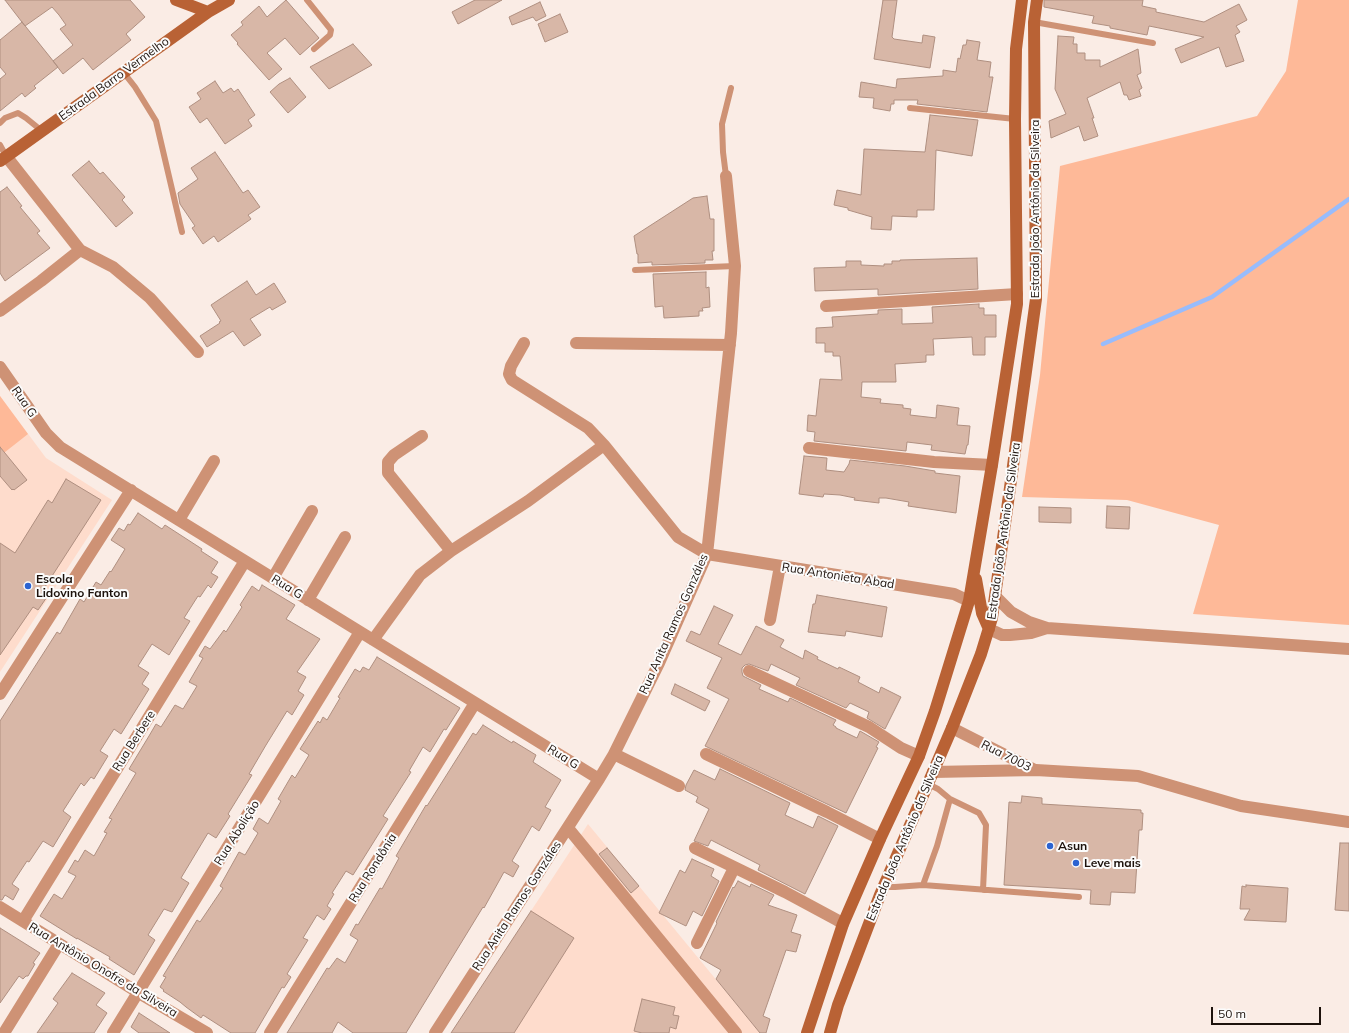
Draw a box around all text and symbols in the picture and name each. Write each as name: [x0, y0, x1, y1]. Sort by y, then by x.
street label: Estrada Barro Vermelho: [56, 34, 172, 124]
street label: Estrada João Antônio da Silveira: [1028, 120, 1042, 298]
street label: Rua G: [8, 384, 40, 420]
street label: Estrada João Antônio da Silveira: [984, 442, 1024, 620]
street label: Rua Anita Ramos Gonzáles: [636, 552, 712, 696]
street label: Rua Antonieta Abad: [781, 560, 895, 592]
place label: Escola Lidovino Fanton: [36, 572, 128, 600]
street label: Rua G: [269, 572, 305, 602]
marker: Escola Lidovino Fanton: [23, 581, 33, 591]
street label: Rua Berbere: [110, 708, 158, 774]
street label: Rua 7003: [979, 737, 1033, 775]
street label: Rua G: [545, 742, 581, 772]
street label: Estrada João Antônio da Silveira: [863, 753, 947, 923]
street label: Rua Abolição: [211, 798, 263, 868]
street label: Rua Rondônia: [346, 831, 400, 905]
street label: Rua Anita Ramos Gonzáles: [470, 838, 564, 974]
place label: Asun: [1058, 839, 1087, 853]
marker: Asun: [1045, 841, 1055, 851]
place label: Leve mais: [1084, 856, 1141, 870]
marker: Leve mais: [1071, 858, 1081, 868]
street label: Rua Antônio Onofre da Silveira: [26, 920, 180, 1020]
scale bar: [1213, 999, 1323, 1025]
text: 50 m: [1218, 1006, 1246, 1021]

